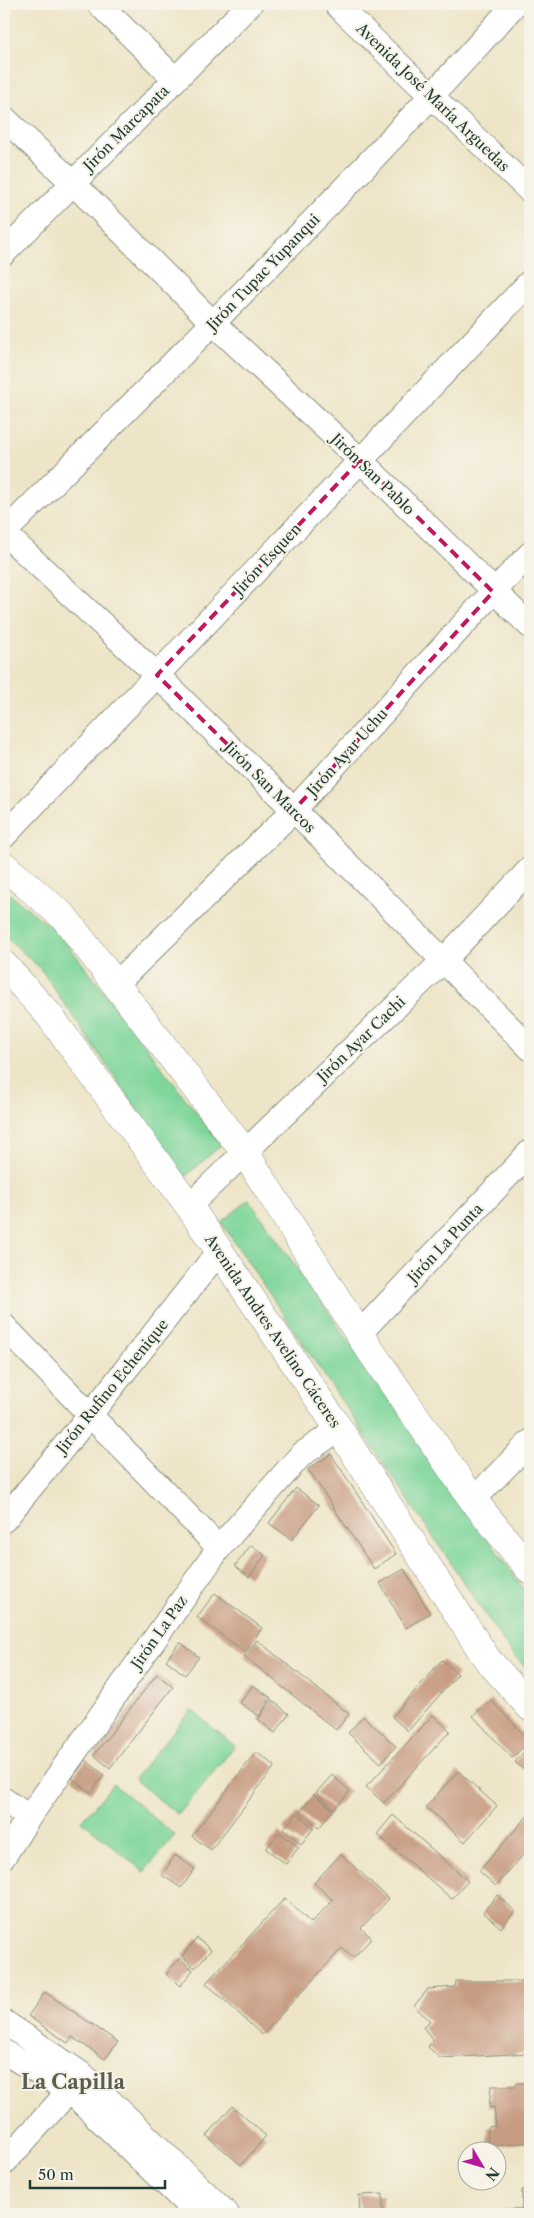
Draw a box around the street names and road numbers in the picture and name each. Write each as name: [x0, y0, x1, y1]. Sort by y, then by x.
street label: Avenida José María Arguedas: [352, 18, 514, 175]
street label: Jirón Marcapata: [78, 81, 173, 176]
street label: Jirón Tupac Yupanqui: [201, 209, 324, 336]
street label: Jirón San Pablo: [326, 428, 419, 519]
street label: Jirón Esquen: [227, 519, 306, 600]
street label: Jirón Ayar Uchu: [301, 704, 391, 801]
street label: Jirón San Marcos: [219, 736, 320, 837]
street label: Jirón Ayar Cachi: [311, 992, 409, 1087]
street label: Jirón La Punta: [402, 1199, 487, 1288]
street label: Avenida Andres Avelino Cáceres: [200, 1230, 345, 1431]
street label: Jirón Rufino Echenique: [51, 1315, 172, 1459]
street label: Jirón La Paz: [126, 1591, 191, 1674]

